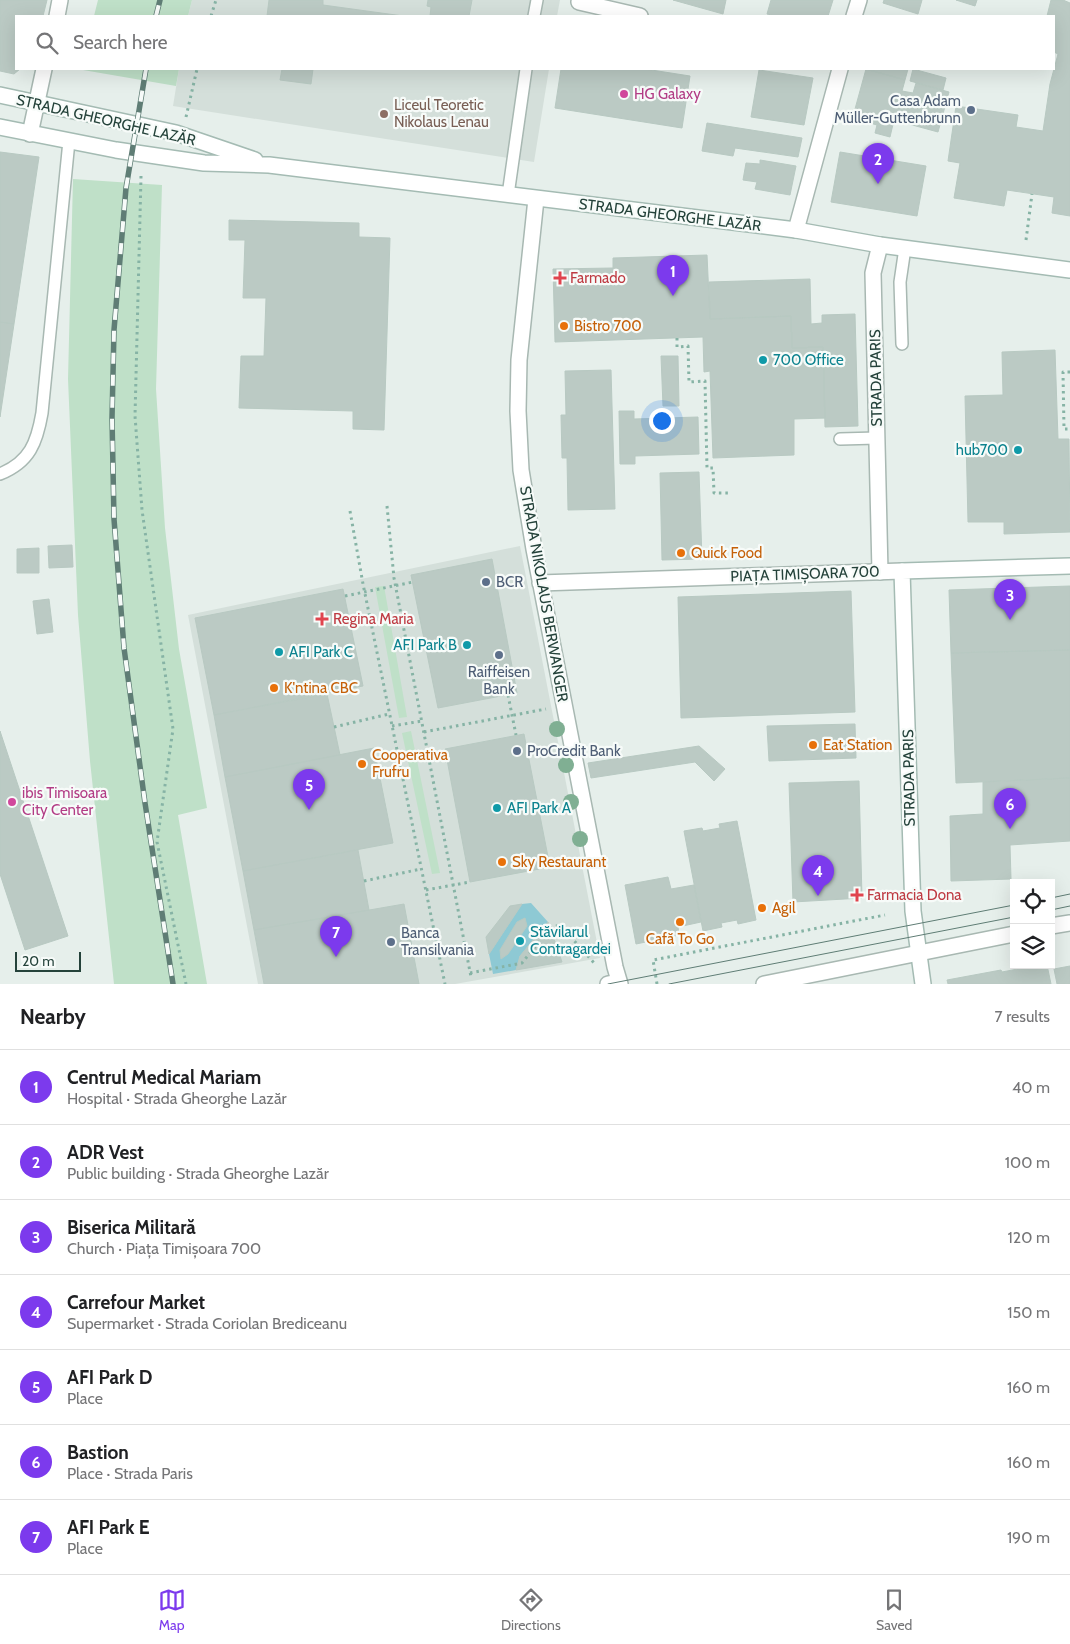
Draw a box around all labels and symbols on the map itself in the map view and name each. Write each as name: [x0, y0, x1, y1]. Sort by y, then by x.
place label: HG Galaxy: [634, 85, 701, 103]
marker: HG Galaxy: [618, 88, 630, 100]
street label: STRADA GHEORGHE LAZĂR: [15, 91, 197, 149]
place label: Casa Adam Müller-Guttenbrunn: [834, 92, 961, 127]
place label: Liceul Teoretic Nikolaus Lenau: [394, 96, 489, 131]
marker: Casa Adam Müller-Guttenbrunn: [965, 104, 977, 116]
marker: Liceul Teoretic Nikolaus Lenau: [378, 108, 390, 120]
pin: 2: [862, 143, 894, 184]
street label: STRADA GHEORGHE LAZĂR: [578, 195, 762, 235]
pin: 1: [657, 255, 689, 296]
place label: Farmado: [570, 269, 626, 287]
marker: Farmado: [554, 272, 566, 284]
place label: Bistro 700: [574, 317, 642, 335]
marker: Bistro 700: [558, 320, 570, 332]
street label: STRADA PARIS: [866, 329, 886, 427]
place label: 700 Office: [773, 351, 844, 369]
marker: 700 Office: [757, 354, 769, 366]
your location: [649, 408, 675, 434]
place label: hub700: [956, 441, 1008, 459]
marker: hub700: [1012, 444, 1024, 456]
street label: STRADA NIKOLAUS BERWANGER: [516, 485, 572, 703]
place label: Quick Food: [691, 544, 762, 562]
marker: Quick Food: [675, 547, 687, 559]
street label: PIAȚA TIMIȘOARA 700: [730, 562, 880, 587]
place label: BCR: [496, 573, 523, 591]
marker: BCR: [480, 576, 492, 588]
pin: 3: [994, 579, 1026, 620]
place label: Regina Maria: [333, 610, 415, 628]
marker: Regina Maria: [315, 612, 329, 626]
place label: AFI Park B: [393, 636, 457, 654]
marker: AFI Park B: [461, 639, 473, 651]
place label: AFI Park C: [289, 643, 353, 661]
marker: AFI Park C: [273, 646, 285, 658]
marker: Raiffeisen Bank: [493, 649, 505, 661]
place label: Raiffeisen Bank: [468, 663, 530, 698]
place label: K'ntina CBC: [284, 679, 358, 697]
marker: K'ntina CBC: [268, 682, 280, 694]
street label: STRADA PARIS: [899, 729, 919, 827]
place label: Eat Station: [823, 736, 892, 754]
marker: Eat Station: [807, 739, 819, 751]
place label: ProCredit Bank: [527, 742, 621, 760]
marker: ProCredit Bank: [511, 745, 523, 757]
place label: Cooperativa Frufru: [372, 746, 449, 781]
marker: Cooperativa Frufru: [356, 758, 368, 770]
pin: 5: [293, 769, 325, 810]
place label: ibis Timisoara City Center: [22, 784, 108, 819]
pin: 6: [994, 788, 1026, 829]
marker: ibis Timisoara City Center: [6, 796, 18, 808]
place label: AFI Park A: [507, 799, 572, 817]
marker: AFI Park A: [491, 802, 503, 814]
place label: Sky Restaurant: [512, 853, 606, 871]
pin: 4: [802, 855, 834, 896]
marker: Sky Restaurant: [496, 856, 508, 868]
place label: Farmacia Dona: [867, 886, 962, 904]
marker: Farmacia Dona: [851, 889, 863, 901]
place label: Agil: [772, 899, 796, 917]
marker: Agil: [756, 902, 768, 914]
pin: 7: [320, 916, 352, 957]
marker: Cafă To Go: [674, 916, 686, 928]
place label: Stăvilarul Contragardei: [530, 923, 611, 958]
place label: Banca Transilvania: [401, 924, 475, 959]
place label: Cafă To Go: [646, 930, 714, 948]
marker: Stăvilarul Contragardei: [514, 935, 526, 947]
marker: Banca Transilvania: [385, 936, 397, 948]
scale bar: [15, 949, 81, 972]

